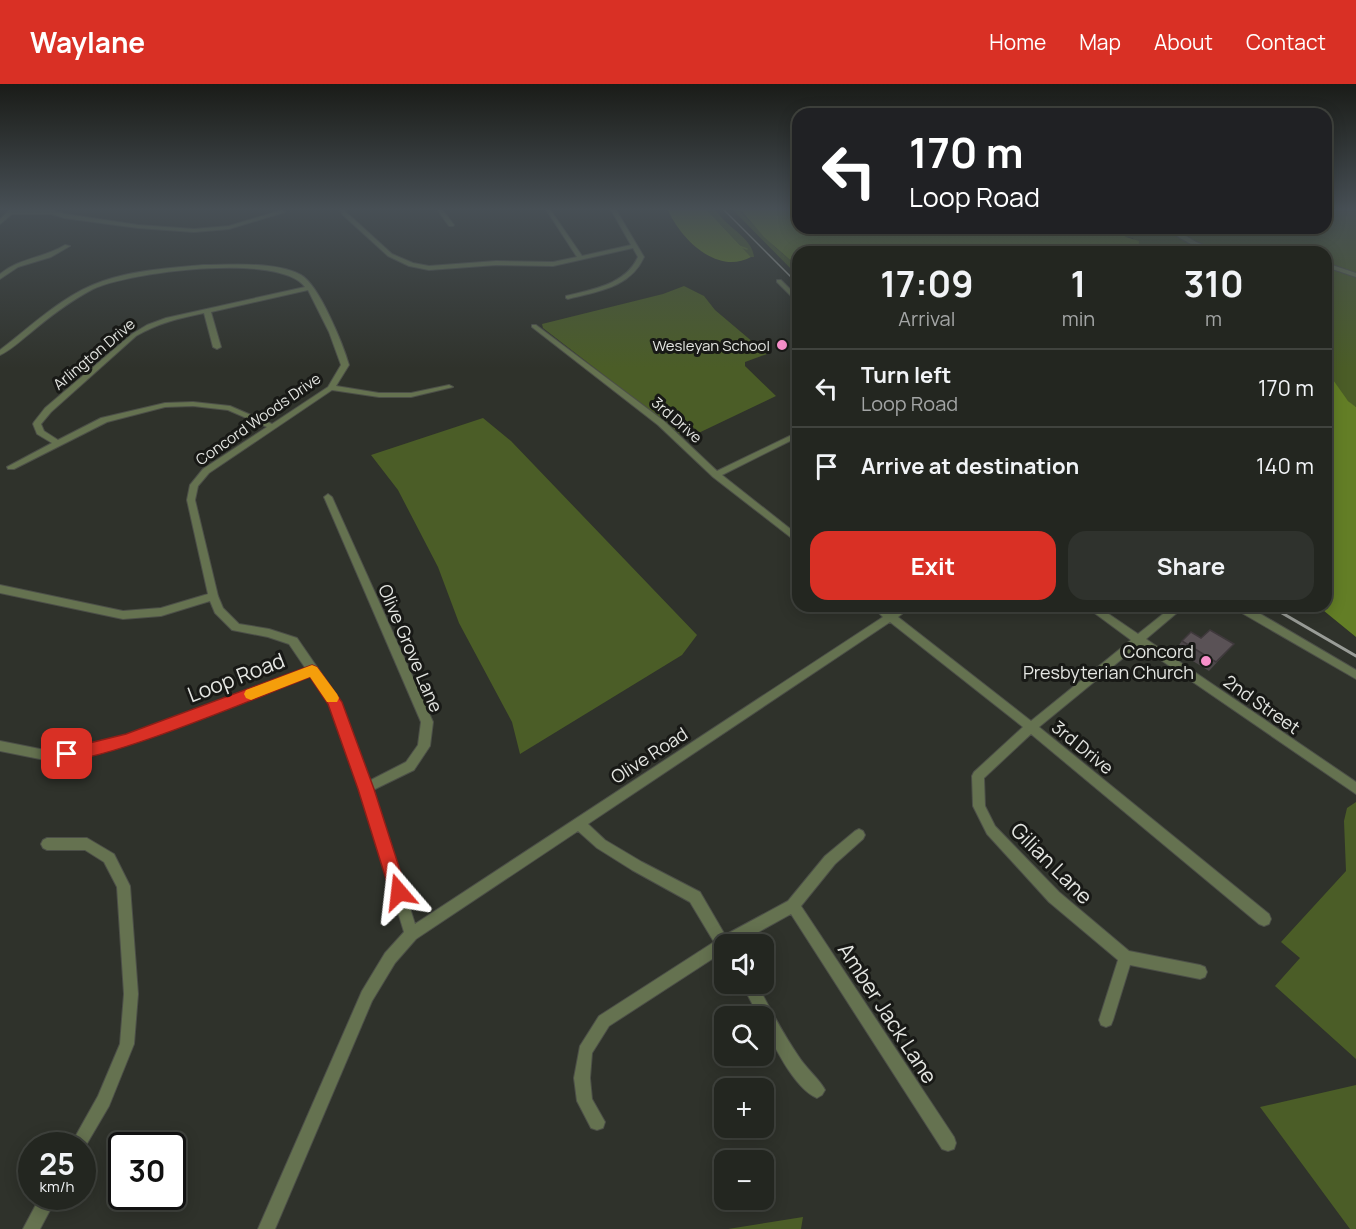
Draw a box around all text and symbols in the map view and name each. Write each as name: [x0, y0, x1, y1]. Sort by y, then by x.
text: Waylane: [30, 23, 145, 61]
text: Home: [989, 28, 1046, 56]
text: Map: [1079, 28, 1121, 56]
text: About: [1154, 28, 1213, 56]
text: Contact: [1246, 28, 1326, 56]
text: 170 m: [909, 123, 1024, 181]
icon: left: [810, 132, 888, 210]
text: Loop Road: [909, 178, 1040, 215]
text: 17:09: [880, 259, 974, 308]
text: 1: [1071, 259, 1086, 308]
text: 310: [1183, 259, 1244, 308]
text: Arrival: [898, 305, 955, 332]
text: min: [1062, 305, 1095, 332]
text: m: [1205, 305, 1222, 332]
street label: Arlington Drive: [48, 313, 140, 395]
place label: Wesleyan School: [653, 335, 770, 356]
marker: Wesleyan School: [775, 338, 789, 352]
text: Turn left: [861, 360, 951, 390]
street label: Concord Woods Drive: [191, 368, 325, 470]
icon: left: [810, 372, 843, 405]
text: 170 m: [1258, 373, 1314, 403]
text: Loop Road: [861, 390, 958, 417]
street label: 3rd Drive: [647, 392, 707, 448]
icon: arrive: [810, 450, 843, 483]
text: Arrive at destination: [861, 451, 1079, 481]
text: 140 m: [1256, 451, 1314, 481]
button: Exit: [810, 531, 1056, 600]
button: Share: [1068, 531, 1314, 600]
street label: Olive Grove Lane: [373, 580, 449, 716]
place label: Concord Presbyterian Church: [1023, 639, 1194, 684]
street label: Loop Road: [183, 646, 289, 708]
marker: Concord Presbyterian Church: [1199, 654, 1213, 668]
street label: 2nd Street: [1219, 669, 1305, 739]
street label: 3rd Drive: [1047, 715, 1119, 779]
street label: Olive Road: [606, 721, 692, 789]
pin: [41, 728, 92, 779]
icon: arrive: [50, 737, 83, 770]
street label: Gilian Lane: [1005, 816, 1099, 910]
position arrow: [367, 860, 431, 924]
map controls: [714, 934, 774, 1210]
button: sound: [714, 934, 774, 994]
street label: Amber Jack Lane: [832, 937, 944, 1089]
button: search: [714, 1006, 774, 1066]
button: +: [714, 1078, 774, 1138]
speed limit sign: 30: [108, 1132, 186, 1210]
text: 25: [39, 1143, 75, 1184]
button: −: [714, 1150, 774, 1210]
text: km/h: [40, 1176, 74, 1197]

